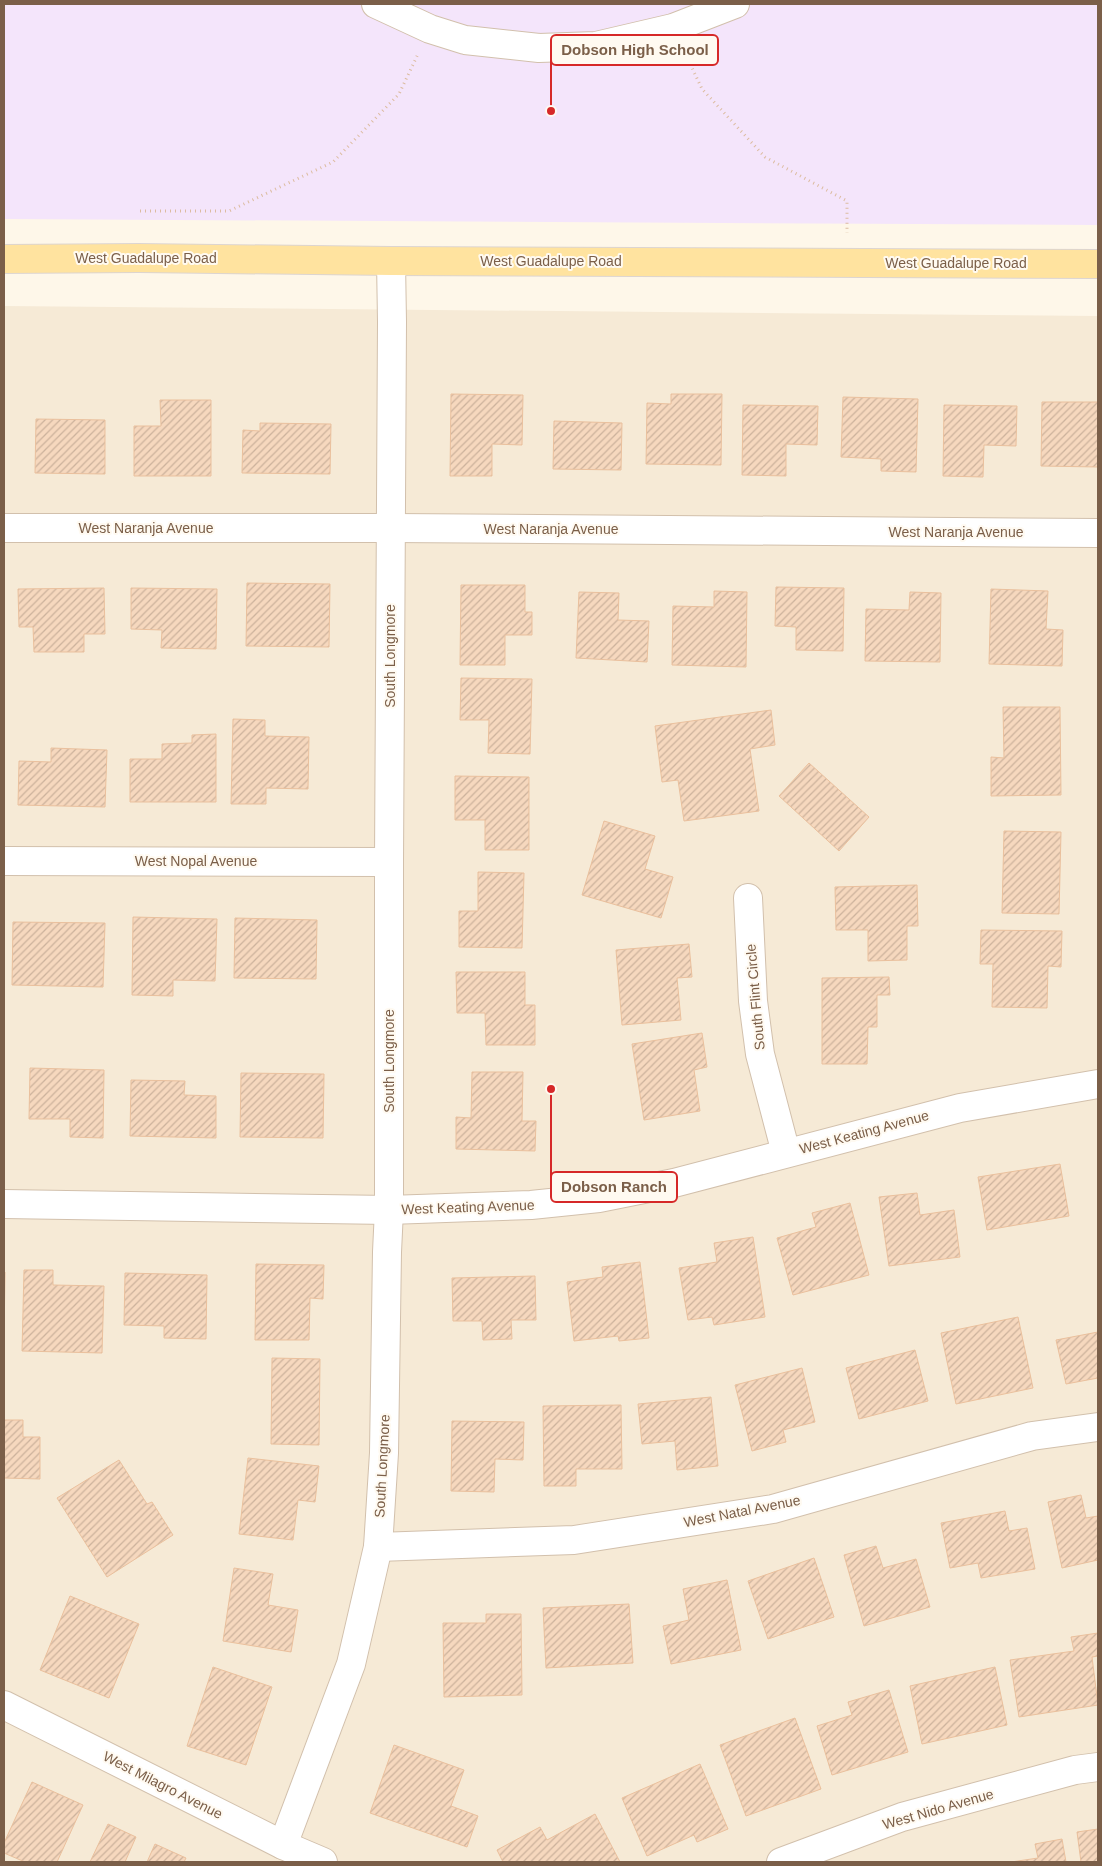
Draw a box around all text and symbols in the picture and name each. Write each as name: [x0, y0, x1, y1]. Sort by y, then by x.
callout: Dobson High School: [551, 35, 718, 65]
text: Dobson High School: [561, 41, 709, 58]
street label: West Guadalupe Road: [75, 250, 217, 266]
street label: West Guadalupe Road: [480, 253, 622, 269]
street label: West Guadalupe Road: [885, 255, 1027, 271]
street label: West Naranja Avenue: [79, 520, 214, 536]
street label: West Naranja Avenue: [484, 521, 619, 537]
street label: West Naranja Avenue: [889, 524, 1024, 540]
street label: South Longmore: [382, 604, 398, 708]
street label: West Nopal Avenue: [135, 853, 257, 869]
street label: South Flint Circle: [742, 943, 768, 1051]
street label: South Longmore: [381, 1009, 397, 1113]
street label: West Keating Avenue: [798, 1107, 931, 1157]
callout: Dobson Ranch: [551, 1172, 677, 1202]
text: Dobson Ranch: [561, 1178, 667, 1195]
street label: West Keating Avenue: [401, 1197, 535, 1217]
street label: South Longmore: [371, 1414, 393, 1518]
street label: West Natal Avenue: [682, 1492, 802, 1530]
street label: West Milagro Avenue: [101, 1748, 226, 1822]
street label: West Nido Avenue: [881, 1785, 996, 1832]

